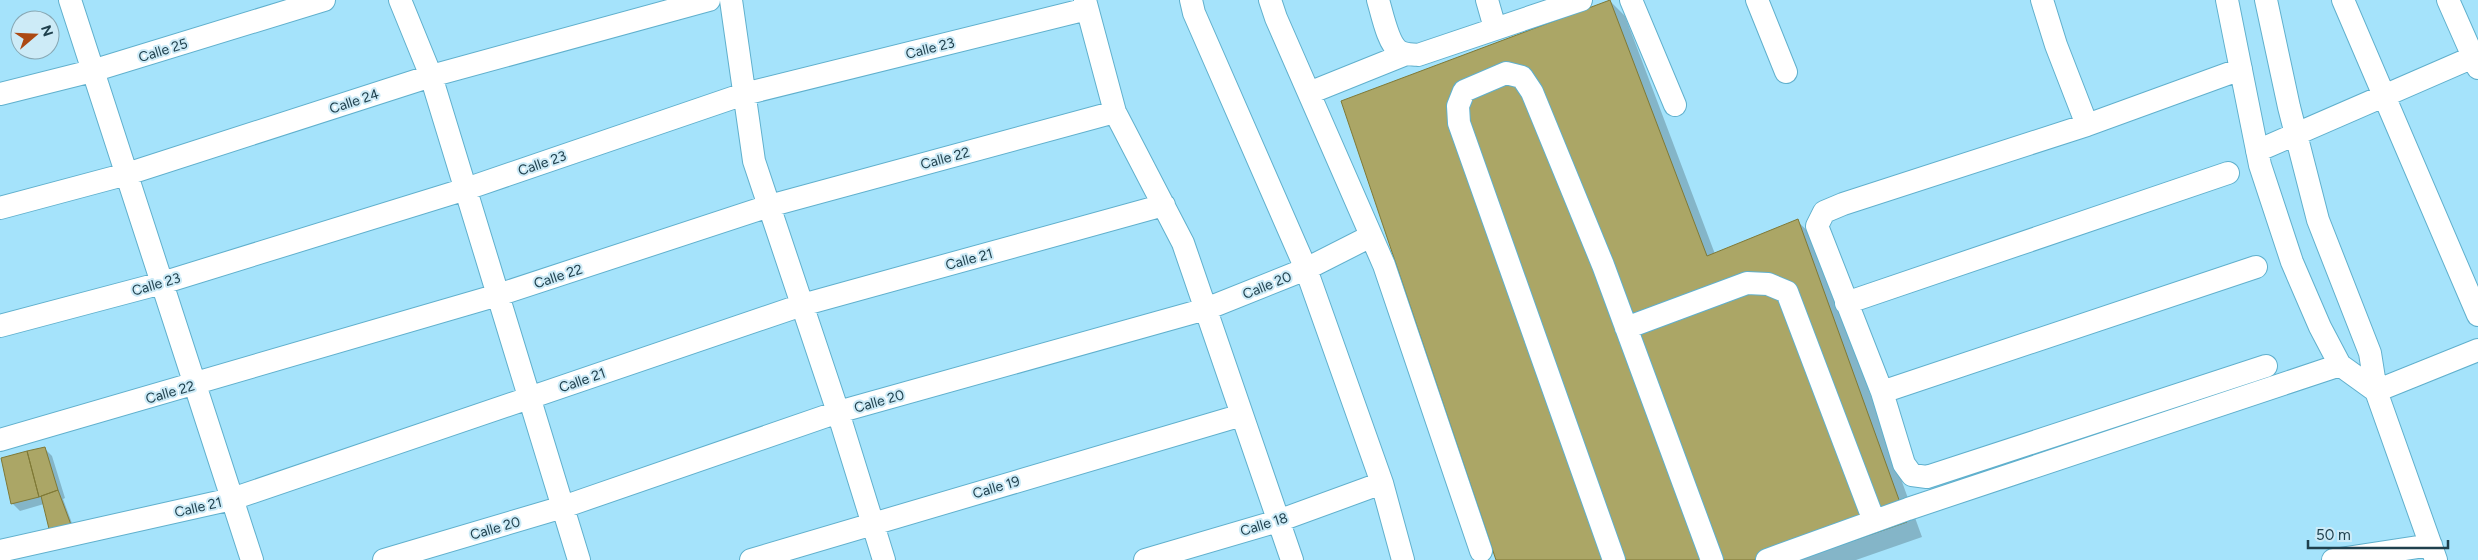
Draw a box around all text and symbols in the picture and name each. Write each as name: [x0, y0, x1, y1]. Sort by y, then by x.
north arrow: [10, 10, 60, 60]
text: N: [37, 23, 57, 39]
street label: Calle 23: [904, 34, 956, 63]
street label: Calle 25: [137, 35, 190, 66]
street label: Calle 24: [327, 85, 381, 117]
street label: Calle 22: [919, 144, 972, 173]
street label: Calle 23: [516, 147, 569, 180]
street label: Calle 21: [944, 245, 995, 274]
street label: Calle 22: [532, 261, 585, 292]
street label: Calle 20: [1240, 268, 1294, 303]
street label: Calle 23: [130, 269, 182, 300]
street label: Calle 21: [557, 365, 608, 396]
street label: Calle 22: [144, 377, 197, 408]
street label: Calle 20: [852, 386, 906, 417]
street label: Calle 19: [971, 473, 1022, 502]
street label: Calle 21: [173, 494, 223, 521]
street label: Calle 18: [1238, 509, 1290, 540]
street label: Calle 20: [468, 513, 522, 544]
scale bar: [2308, 518, 2448, 550]
text: 50 m: [2316, 526, 2351, 544]

